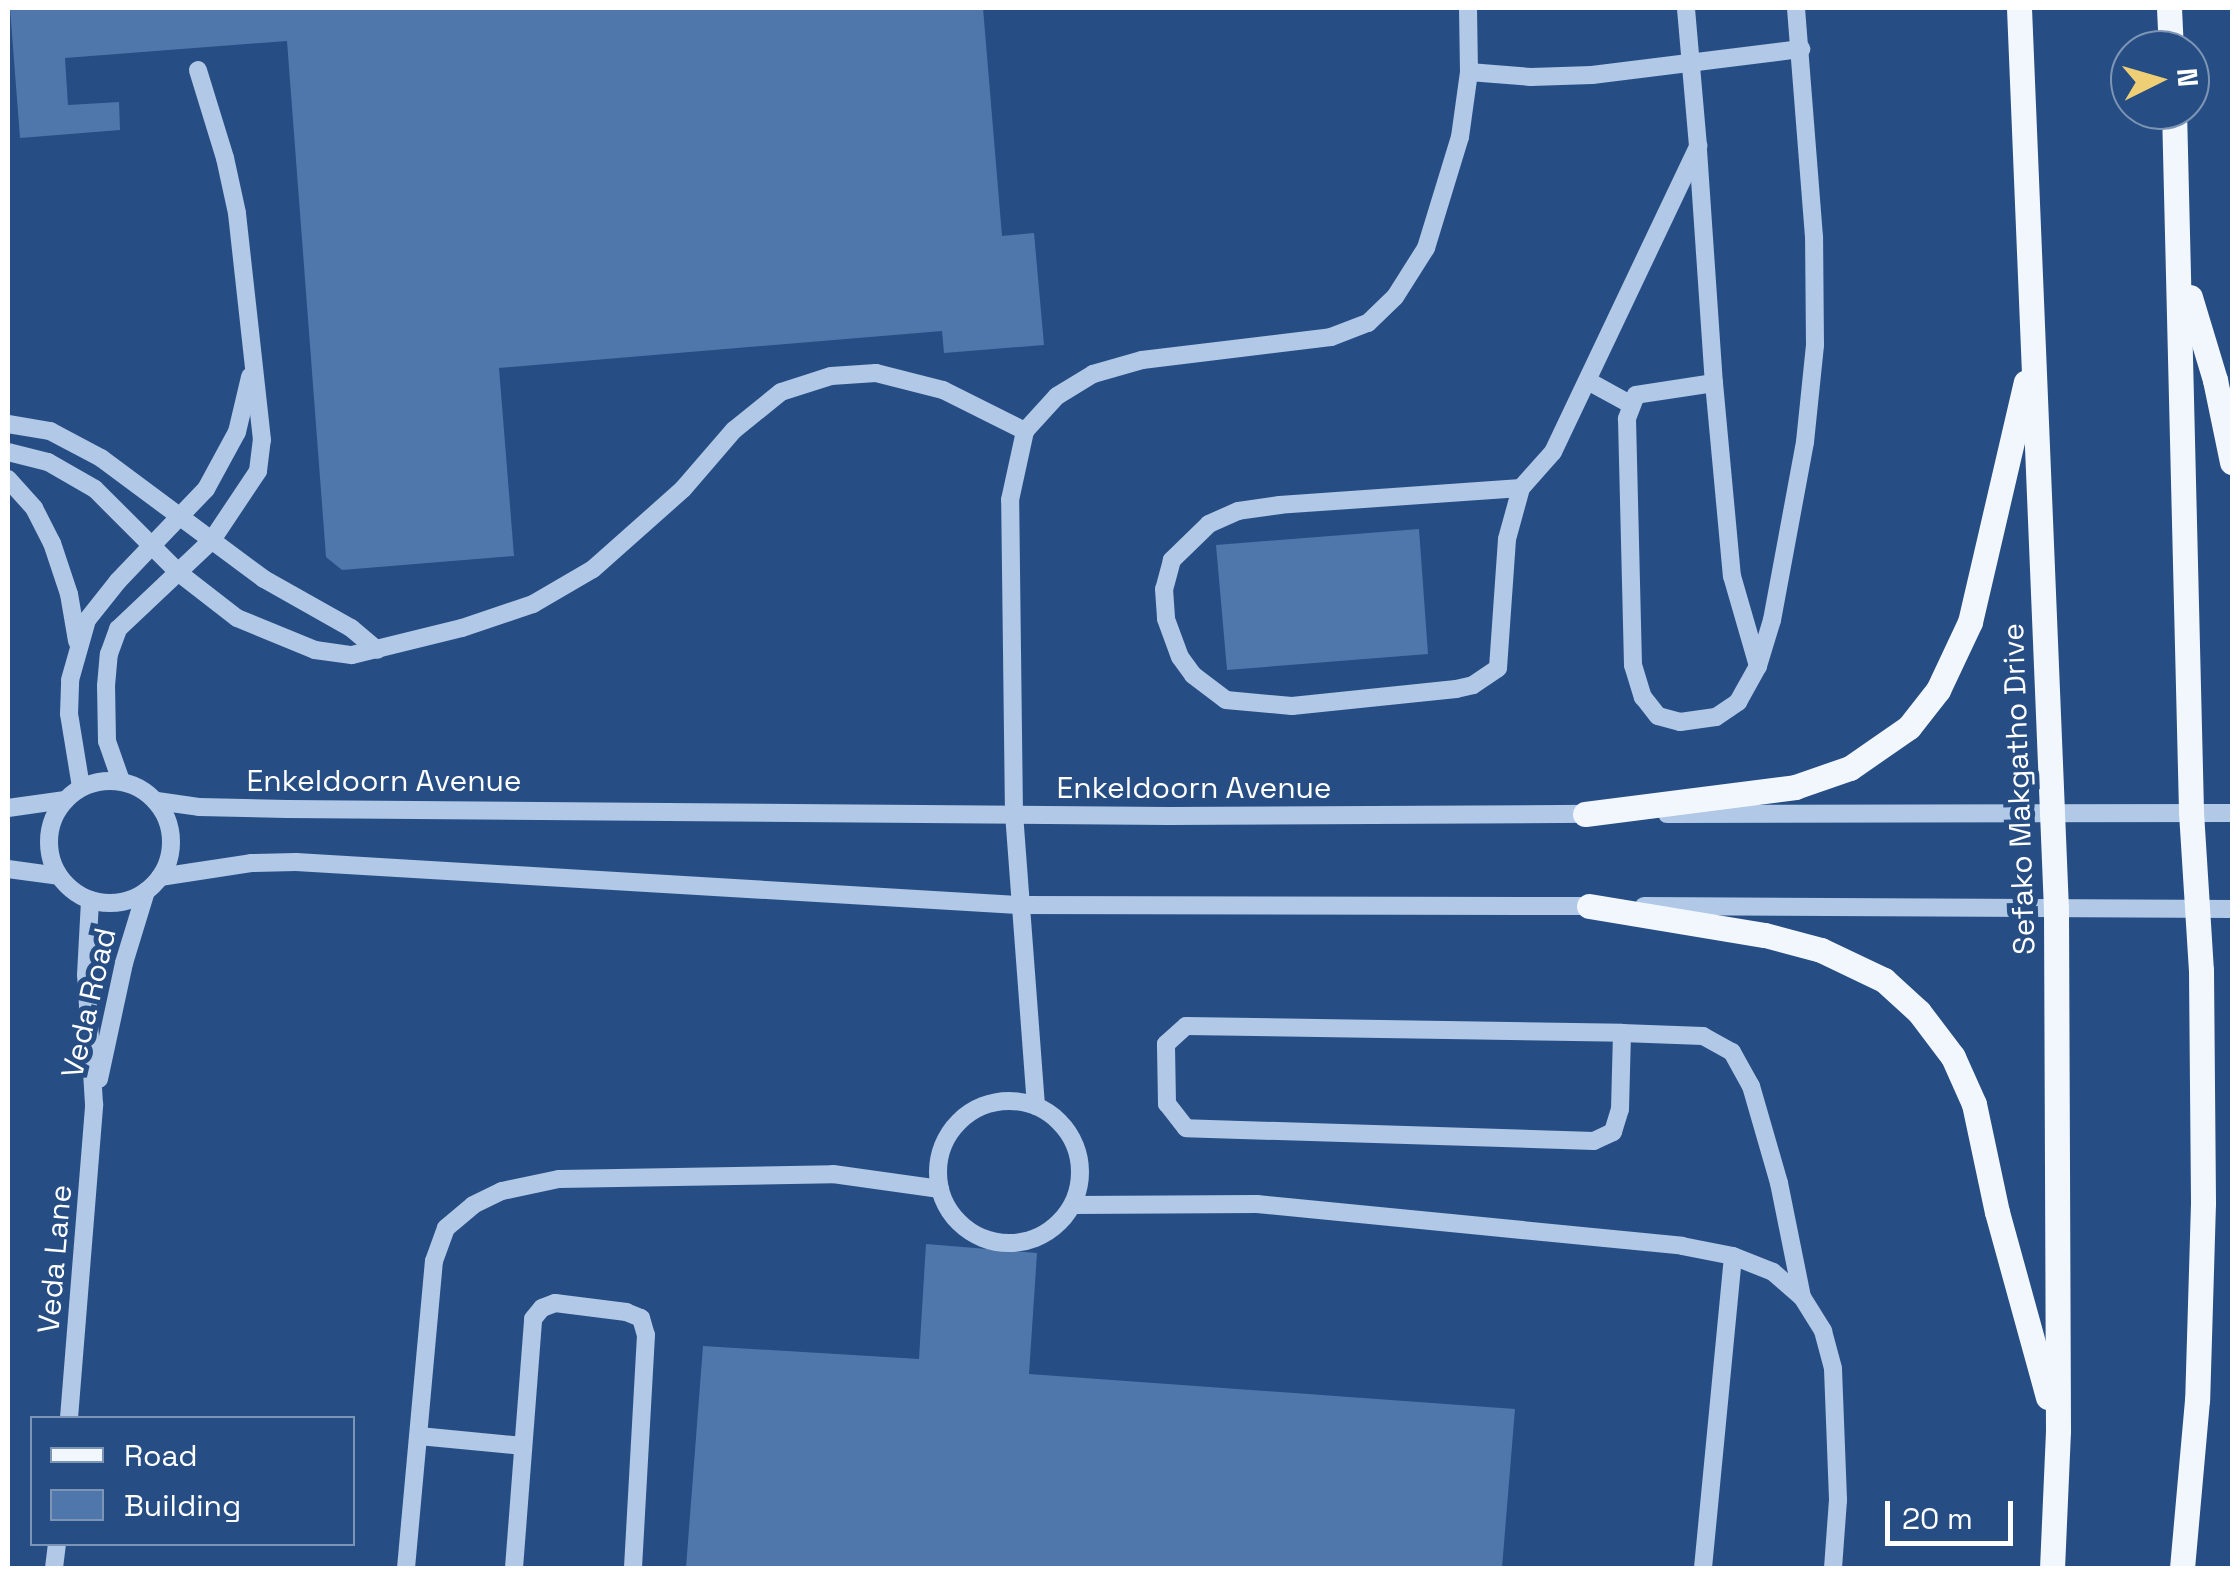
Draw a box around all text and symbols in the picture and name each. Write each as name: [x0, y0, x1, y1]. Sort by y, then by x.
north arrow: [2110, 30, 2210, 130]
text: N: [2169, 67, 2207, 88]
street label: Sefako Makgatho Drive: [1995, 623, 2043, 955]
street label: Enkeldoorn Avenue: [246, 763, 522, 799]
street label: Enkeldoorn Avenue: [1056, 770, 1332, 806]
street label: Veda Road: [54, 924, 124, 1082]
street label: Veda Lane: [31, 1183, 79, 1335]
legend: [30, 1416, 355, 1546]
text: Road: [124, 1436, 198, 1475]
scale bar: [1890, 1481, 2018, 1543]
text: Building: [124, 1486, 241, 1525]
text: 20 m: [1902, 1499, 1973, 1538]

